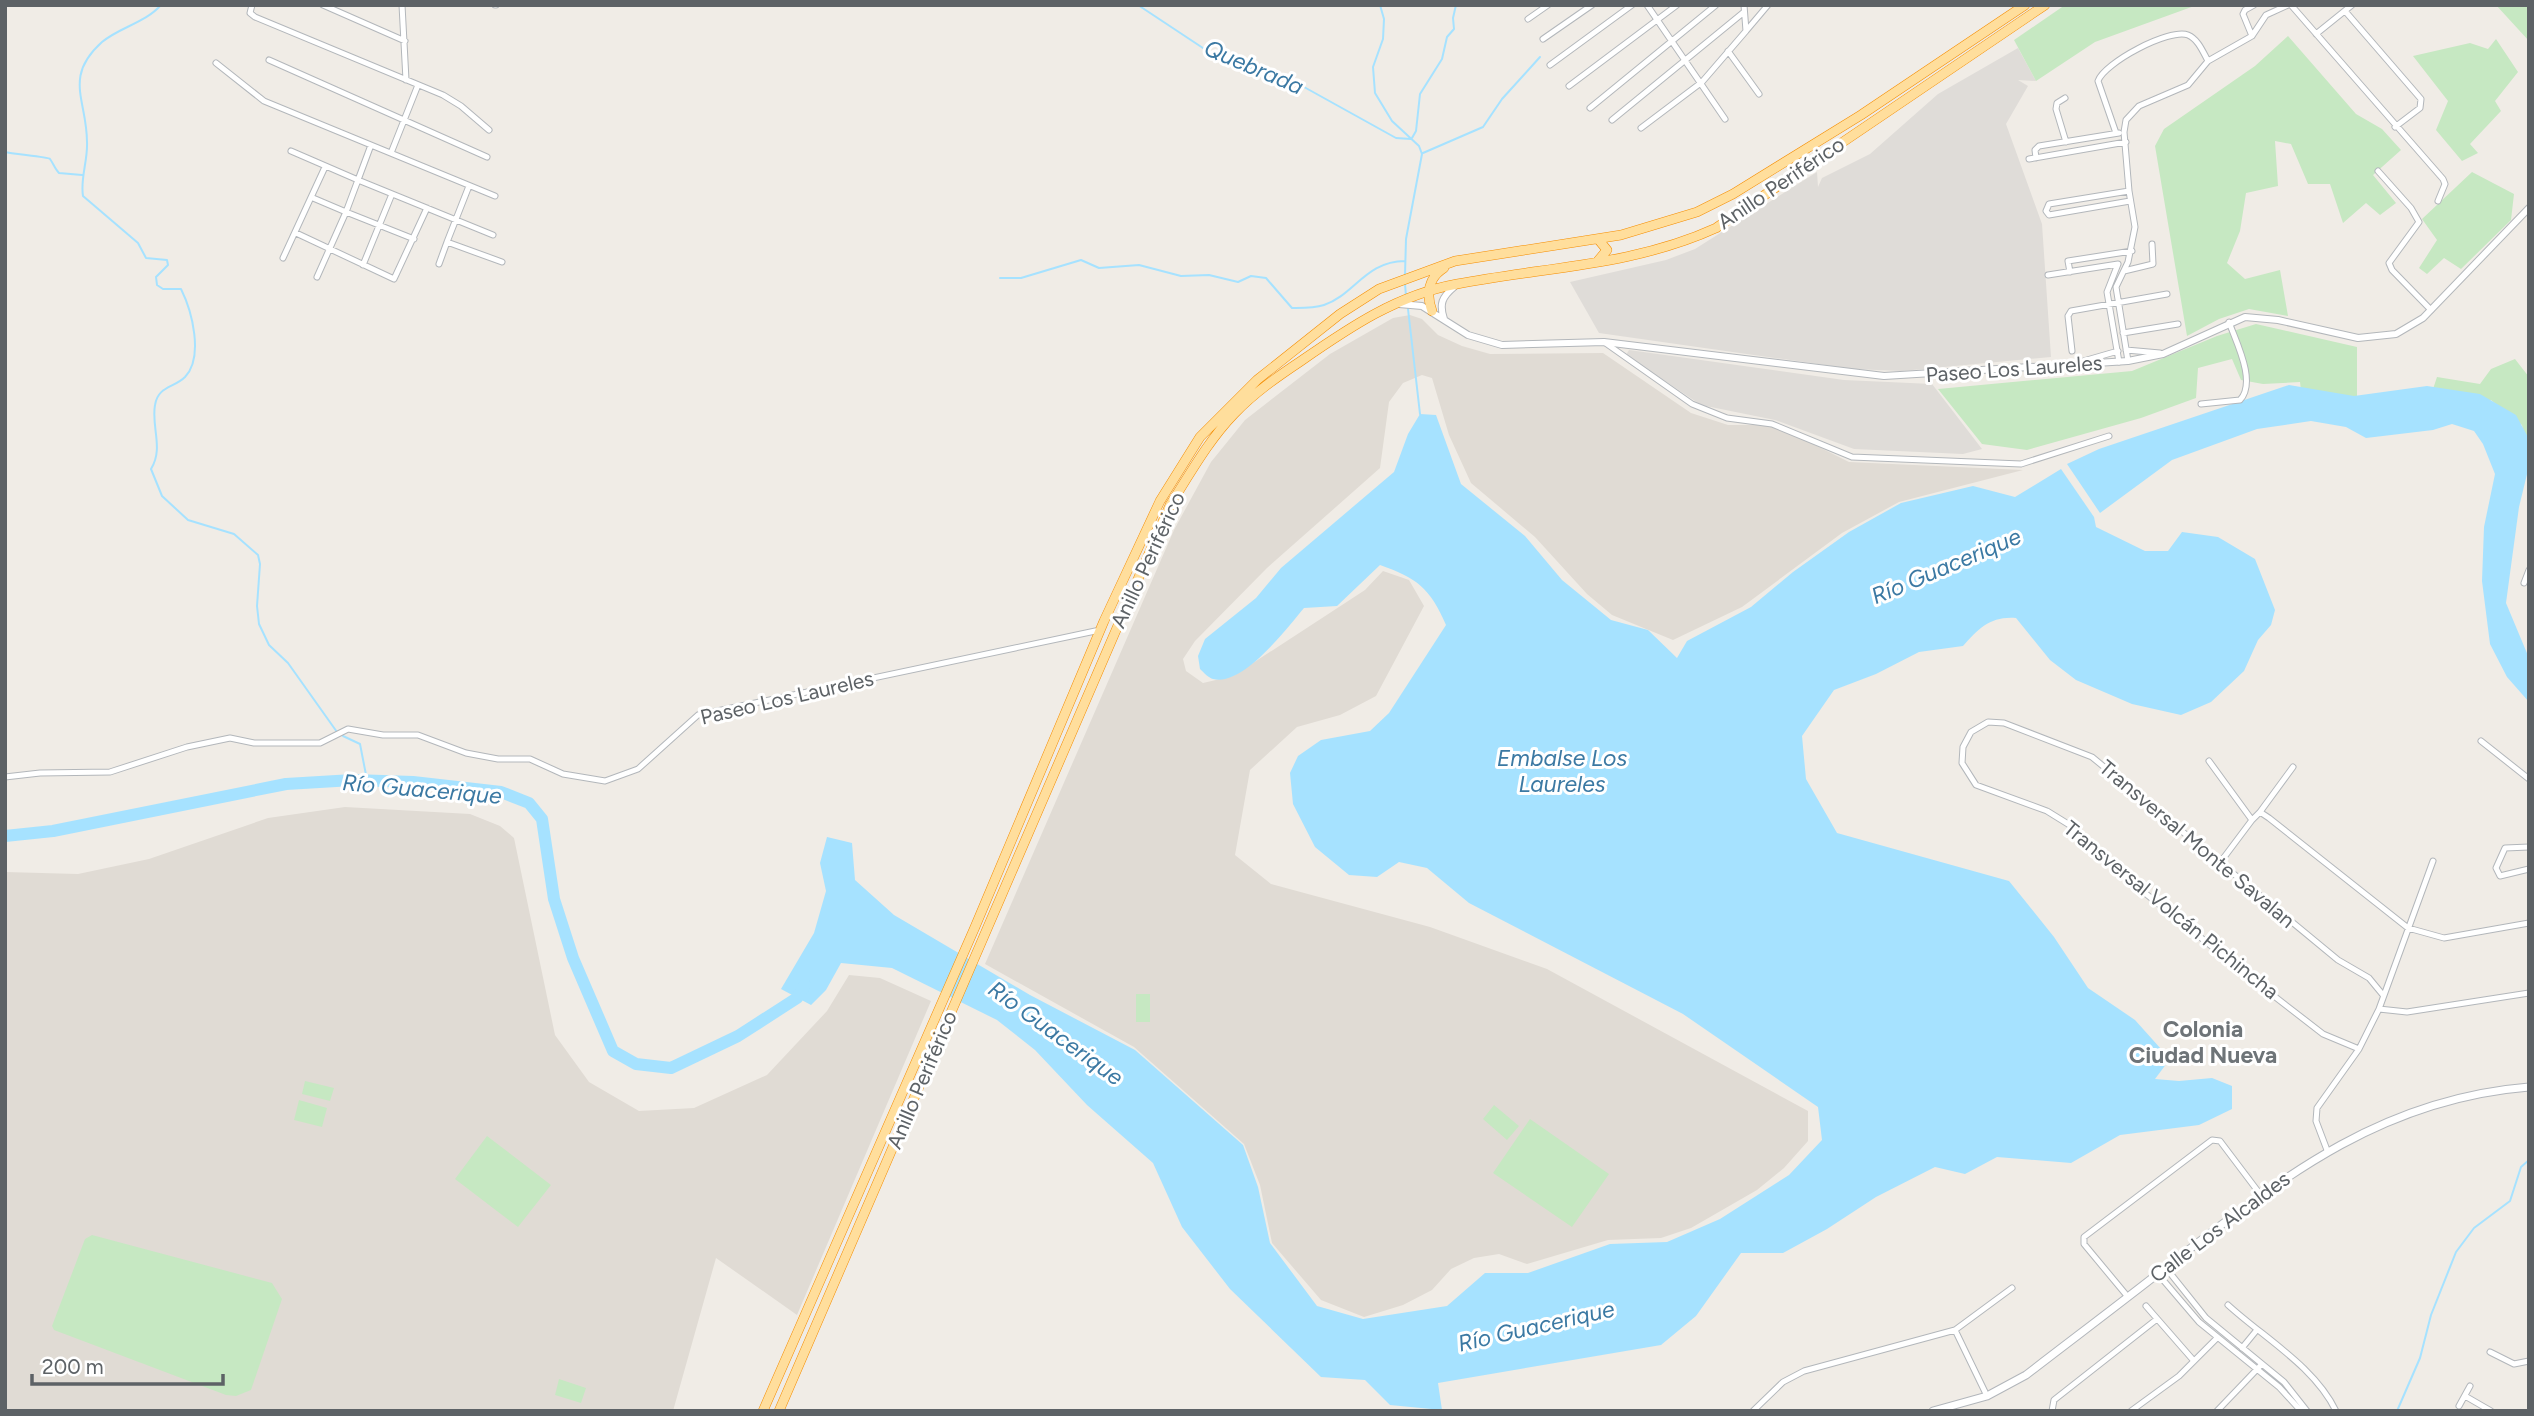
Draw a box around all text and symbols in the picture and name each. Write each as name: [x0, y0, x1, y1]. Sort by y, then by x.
water label: Quebrada: [1200, 34, 1308, 100]
street label: Anillo Periférico: [1713, 131, 1849, 234]
street label: Paseo Los Laureles: [1925, 350, 2103, 387]
street label: Anillo Periférico: [1105, 488, 1190, 632]
water label: Río Guacerique: [1867, 522, 2025, 610]
street label: Paseo Los Laureles: [698, 665, 876, 730]
water label: Embalse Los Laureles: [1497, 744, 1627, 798]
street label: Transversal Monte Savalan: [2094, 754, 2300, 933]
water label: Río Guacerique: [341, 768, 503, 810]
street label: Transversal Volcán Pichincha: [2059, 815, 2284, 1004]
water label: Río Guacerique: [983, 975, 1129, 1092]
street label: Anillo Periférico: [881, 1007, 962, 1153]
district label: Colonia Ciudad Nueva: [2129, 1015, 2277, 1069]
street label: Calle Los Alcaldes: [2145, 1166, 2295, 1287]
water label: Río Guacerique: [1455, 1294, 1617, 1358]
scale bar: [32, 1342, 222, 1386]
text: 200 m: [42, 1354, 104, 1379]

